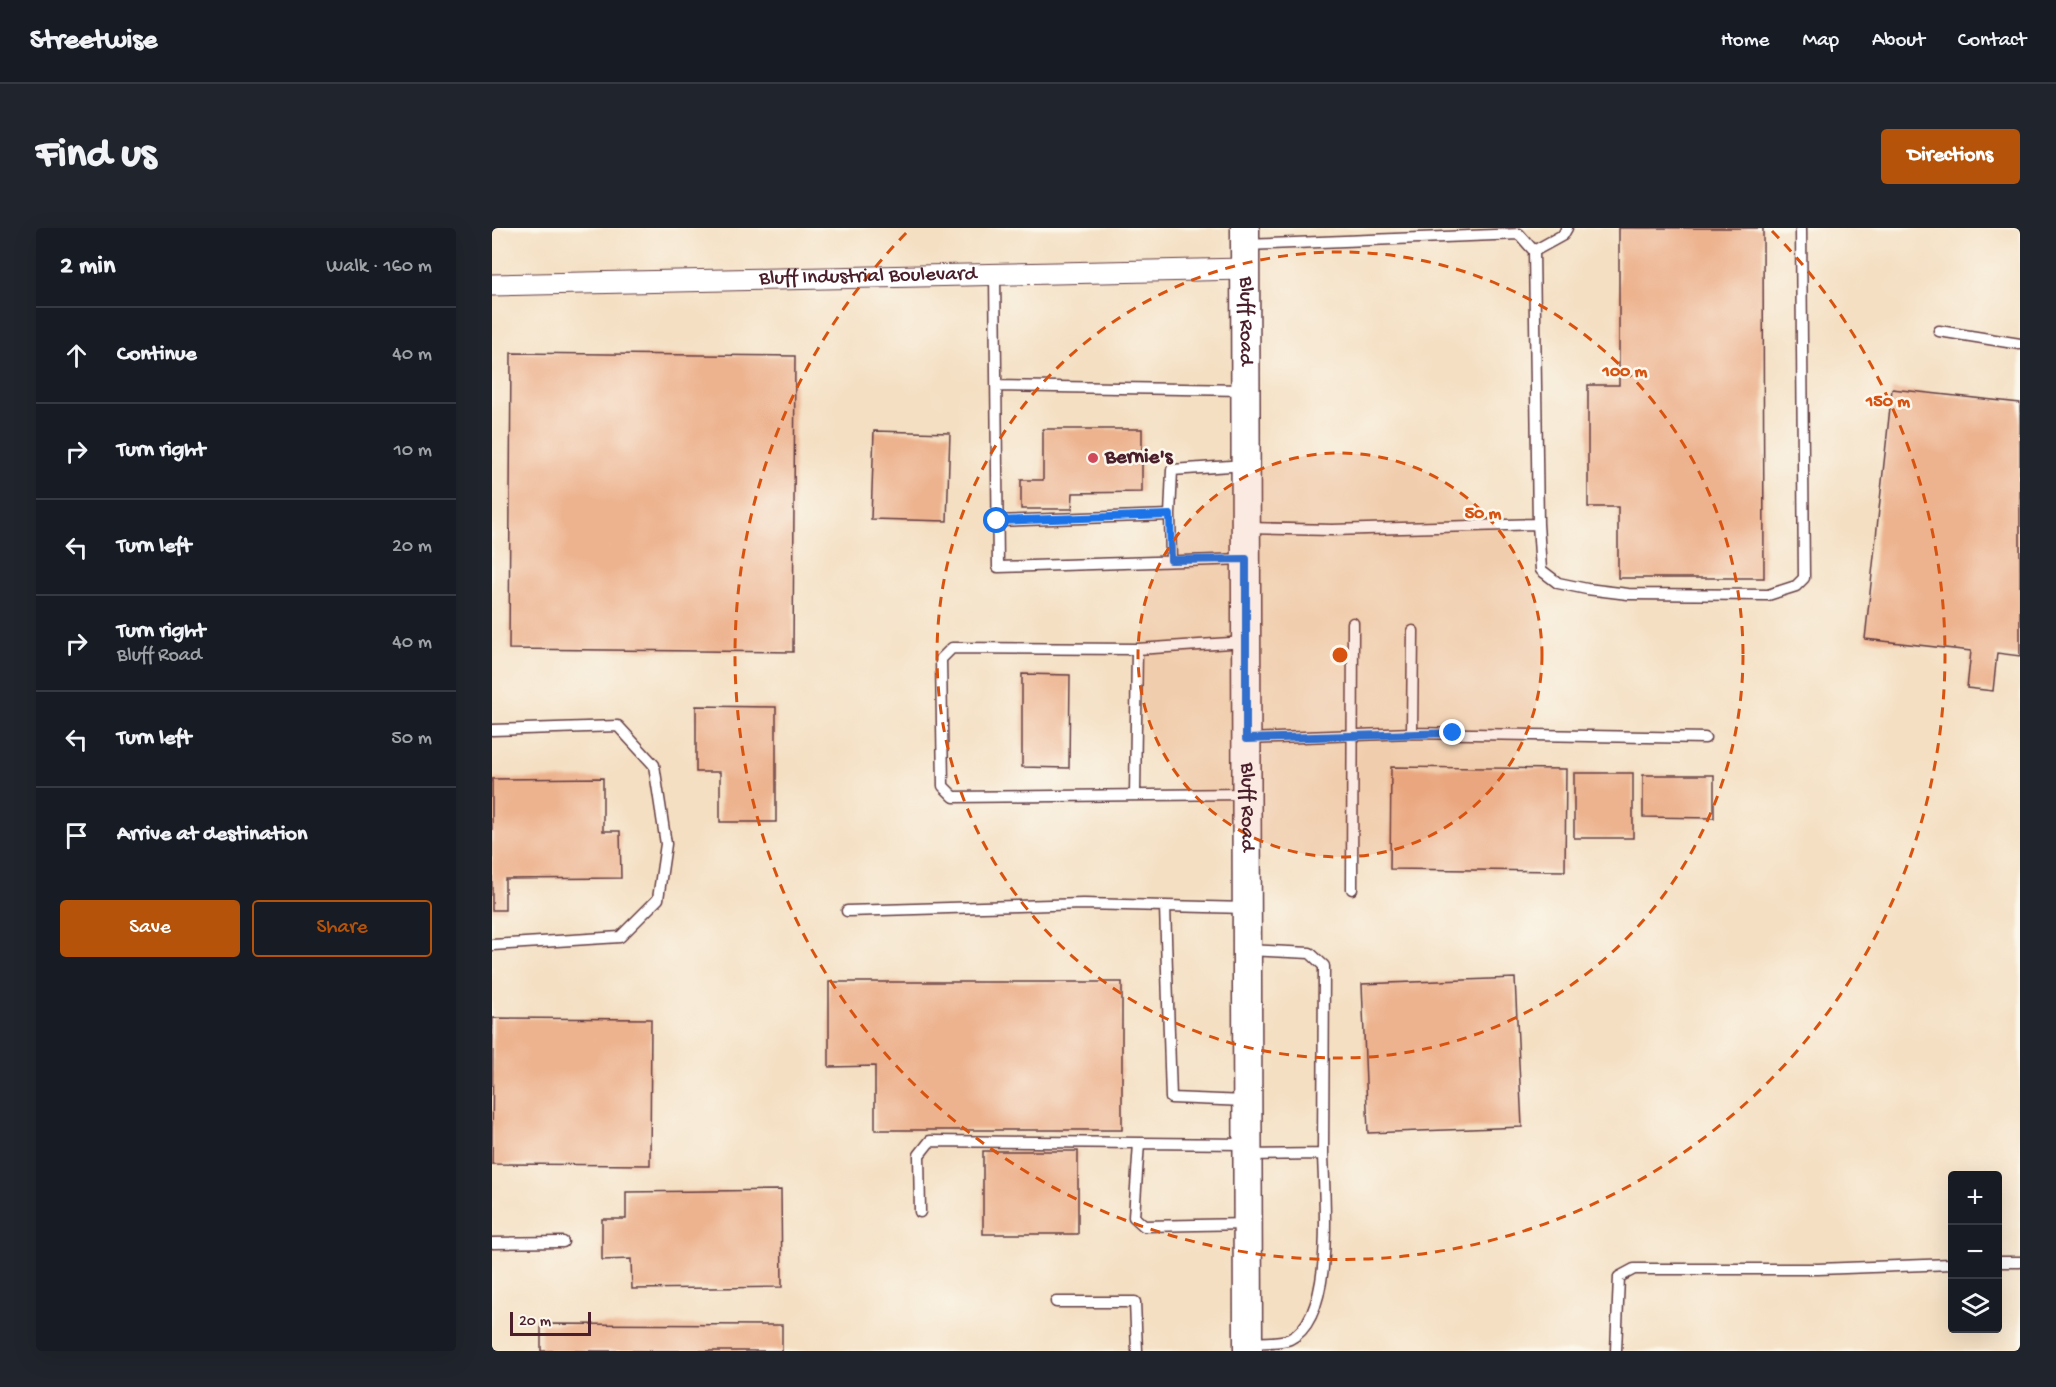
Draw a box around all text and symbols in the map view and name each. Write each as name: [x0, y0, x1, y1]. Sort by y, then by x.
text: Streetwise: [30, 25, 157, 58]
text: Home: [1721, 29, 1769, 54]
text: Map: [1802, 29, 1839, 54]
text: About: [1872, 29, 1925, 54]
text: Contact: [1958, 29, 2026, 54]
button: Directions: [1881, 129, 2020, 184]
text: Find us: [36, 132, 156, 181]
text: 2 min: [60, 252, 115, 283]
text: Walk · 160 m: [326, 256, 432, 279]
street label: Bluff Industrial Boulevard: [758, 262, 979, 292]
street label: Bluff Road: [1233, 275, 1258, 367]
icon: ahead: [60, 339, 93, 372]
text: Continue: [117, 342, 197, 368]
text: 40 m: [392, 344, 432, 367]
text: 100 m: [1602, 362, 1648, 383]
text: 150 m: [1865, 392, 1910, 413]
icon: right: [60, 435, 93, 468]
text: Turn right: [117, 438, 205, 464]
text: 10 m: [394, 440, 432, 463]
place label: Bernie's: [1104, 446, 1174, 471]
marker: Bernie's: [1086, 451, 1100, 465]
text: 50 m: [1465, 504, 1502, 525]
route start: [983, 507, 1009, 533]
icon: left: [60, 531, 93, 564]
text: Turn left: [117, 534, 191, 560]
text: 20 m: [392, 536, 432, 559]
text: Turn right: [117, 619, 205, 645]
icon: right: [60, 627, 93, 660]
text: 40 m: [392, 632, 432, 655]
text: Bluff Road: [117, 645, 202, 668]
centre of rings: [1330, 645, 1350, 665]
route end: [1439, 719, 1465, 745]
icon: left: [60, 723, 93, 756]
text: Turn left: [117, 726, 191, 752]
text: 50 m: [391, 728, 432, 751]
street label: Bluff Road: [1234, 761, 1259, 853]
icon: arrive: [60, 819, 93, 852]
text: Arrive at destination: [117, 822, 307, 848]
button: Save: [60, 900, 240, 957]
button: Share: [252, 900, 432, 957]
map controls: [1948, 1171, 2002, 1333]
button: +: [1948, 1171, 2002, 1225]
button: −: [1948, 1225, 2002, 1279]
button: layers: [1948, 1279, 2002, 1333]
scale bar: [510, 1309, 591, 1336]
text: 20 m: [519, 1313, 551, 1332]

